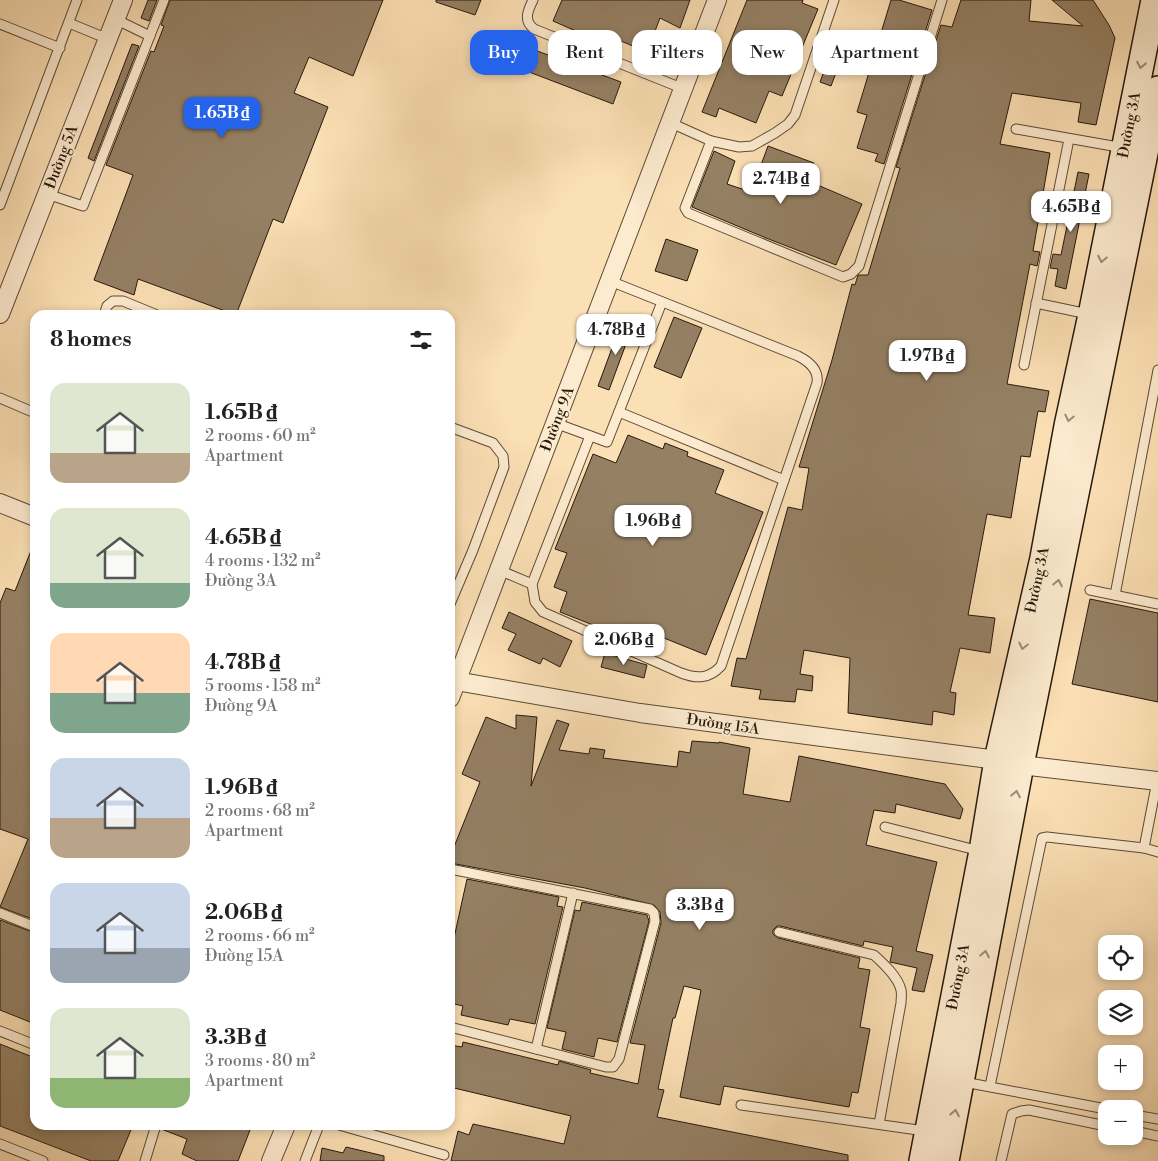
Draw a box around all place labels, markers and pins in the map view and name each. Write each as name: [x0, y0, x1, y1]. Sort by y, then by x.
pin: 1.65B ₫: [176, 96, 268, 139]
pin: 2.74B ₫: [735, 162, 827, 205]
pin: 4.65B ₫: [1025, 190, 1117, 233]
pin: 4.78B ₫: [570, 314, 662, 356]
pin: 1.97B ₫: [881, 340, 973, 382]
pin: 1.96B ₫: [607, 504, 699, 547]
pin: 2.06B ₫: [578, 624, 670, 666]
pin: 3.3B ₫: [659, 888, 741, 931]

